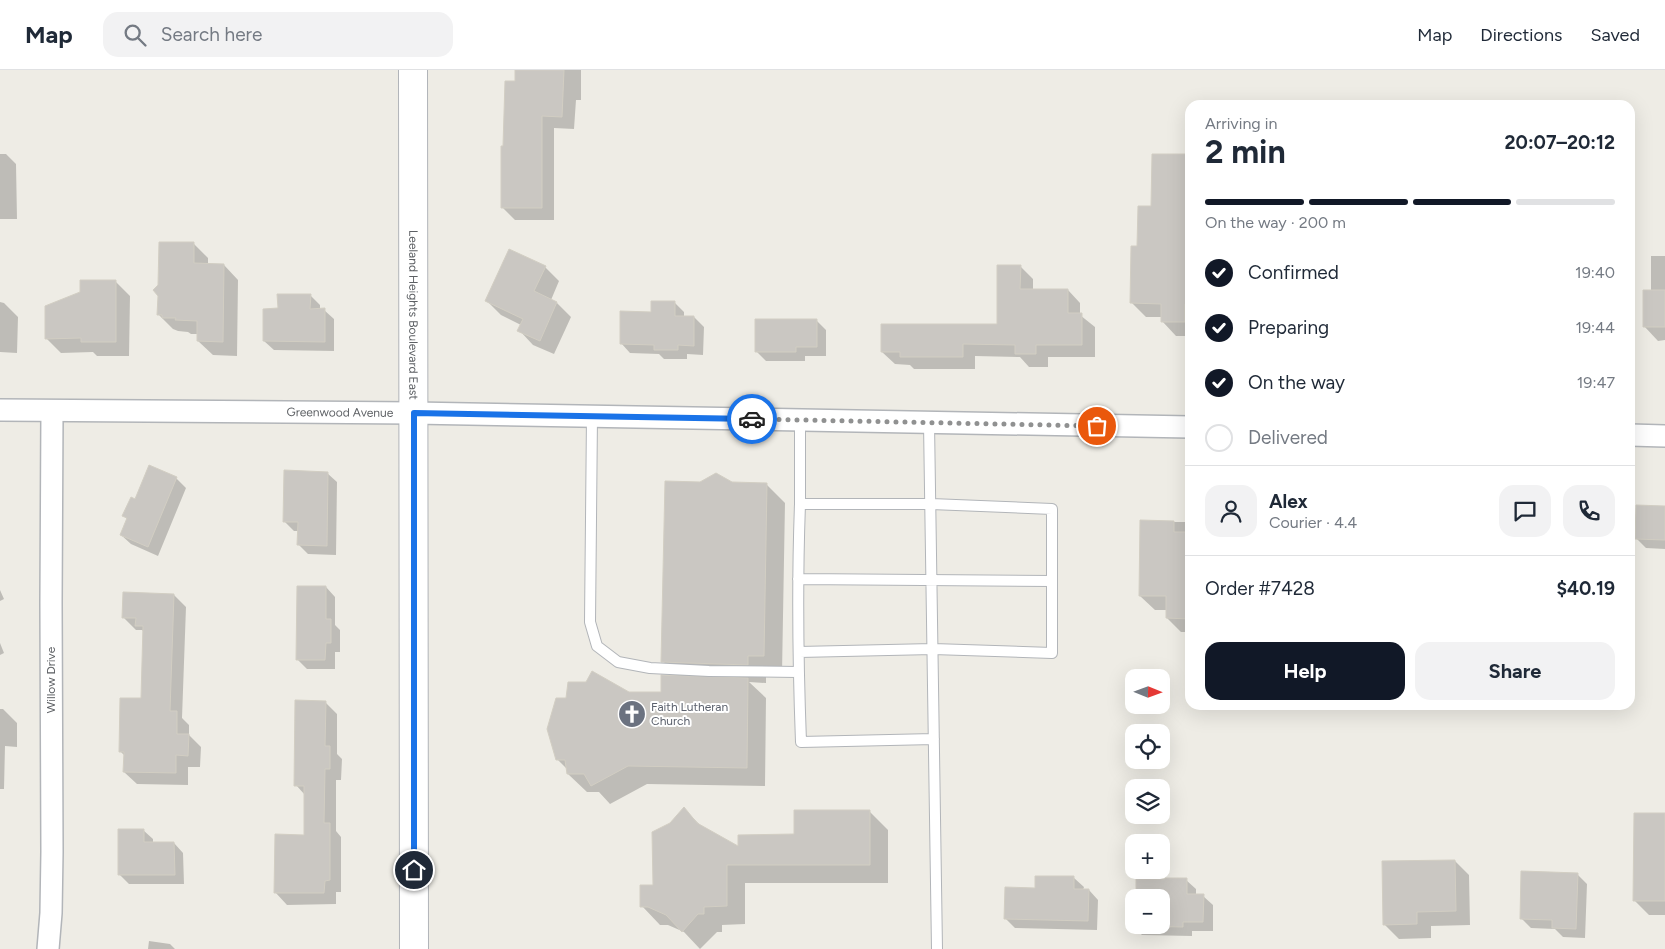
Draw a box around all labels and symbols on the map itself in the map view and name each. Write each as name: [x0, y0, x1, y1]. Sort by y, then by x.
street label: Leeland Heights Boulevard East: [406, 230, 420, 400]
courier: [727, 394, 777, 444]
street label: Greenwood Avenue: [287, 405, 394, 420]
pin: [1076, 405, 1118, 447]
street label: Willow Drive: [44, 646, 58, 713]
north arrow: [1125, 669, 1170, 714]
church icon: Faith Lutheran Church: [617, 699, 647, 729]
place label: Faith Lutheran Church: [651, 700, 728, 728]
pin: [393, 849, 435, 891]

